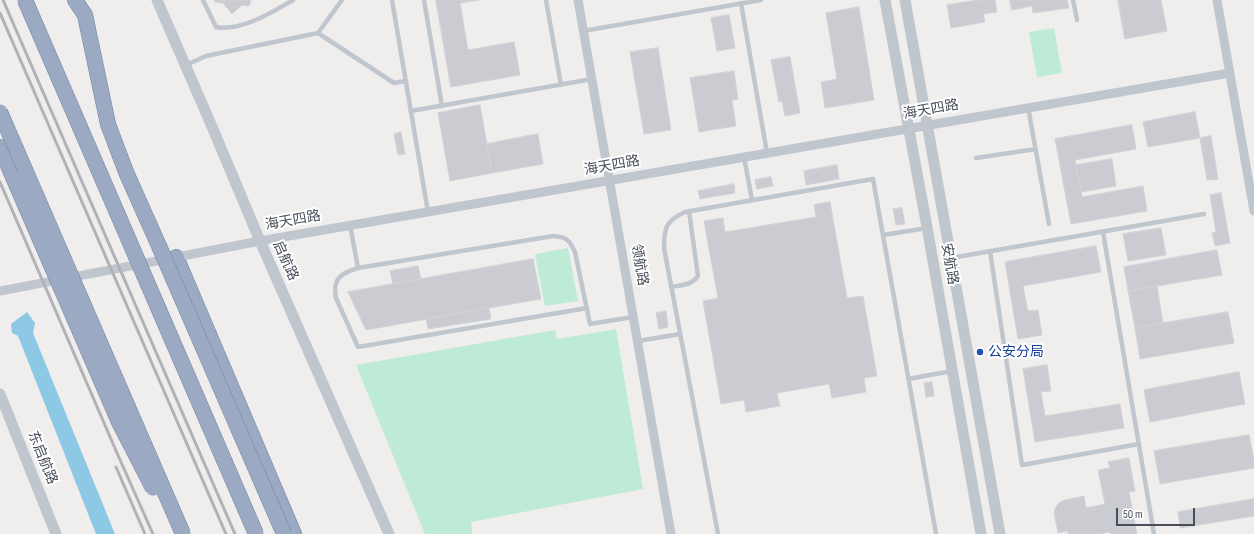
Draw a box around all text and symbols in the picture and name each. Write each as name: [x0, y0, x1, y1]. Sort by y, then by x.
street label: 海天四路: [902, 97, 960, 123]
street label: 海天四路: [583, 153, 641, 179]
street label: 海天四路: [264, 208, 322, 234]
street label: 启航路: [269, 238, 301, 284]
street label: 安航路: [937, 242, 961, 286]
street label: 领航路: [627, 243, 651, 287]
place label: 公安分局: [988, 344, 1044, 360]
marker: 公安分局: [975, 347, 985, 357]
street label: 东启航路: [24, 429, 60, 487]
scale bar: [1118, 500, 1197, 526]
text: 50 m: [1123, 507, 1143, 522]

